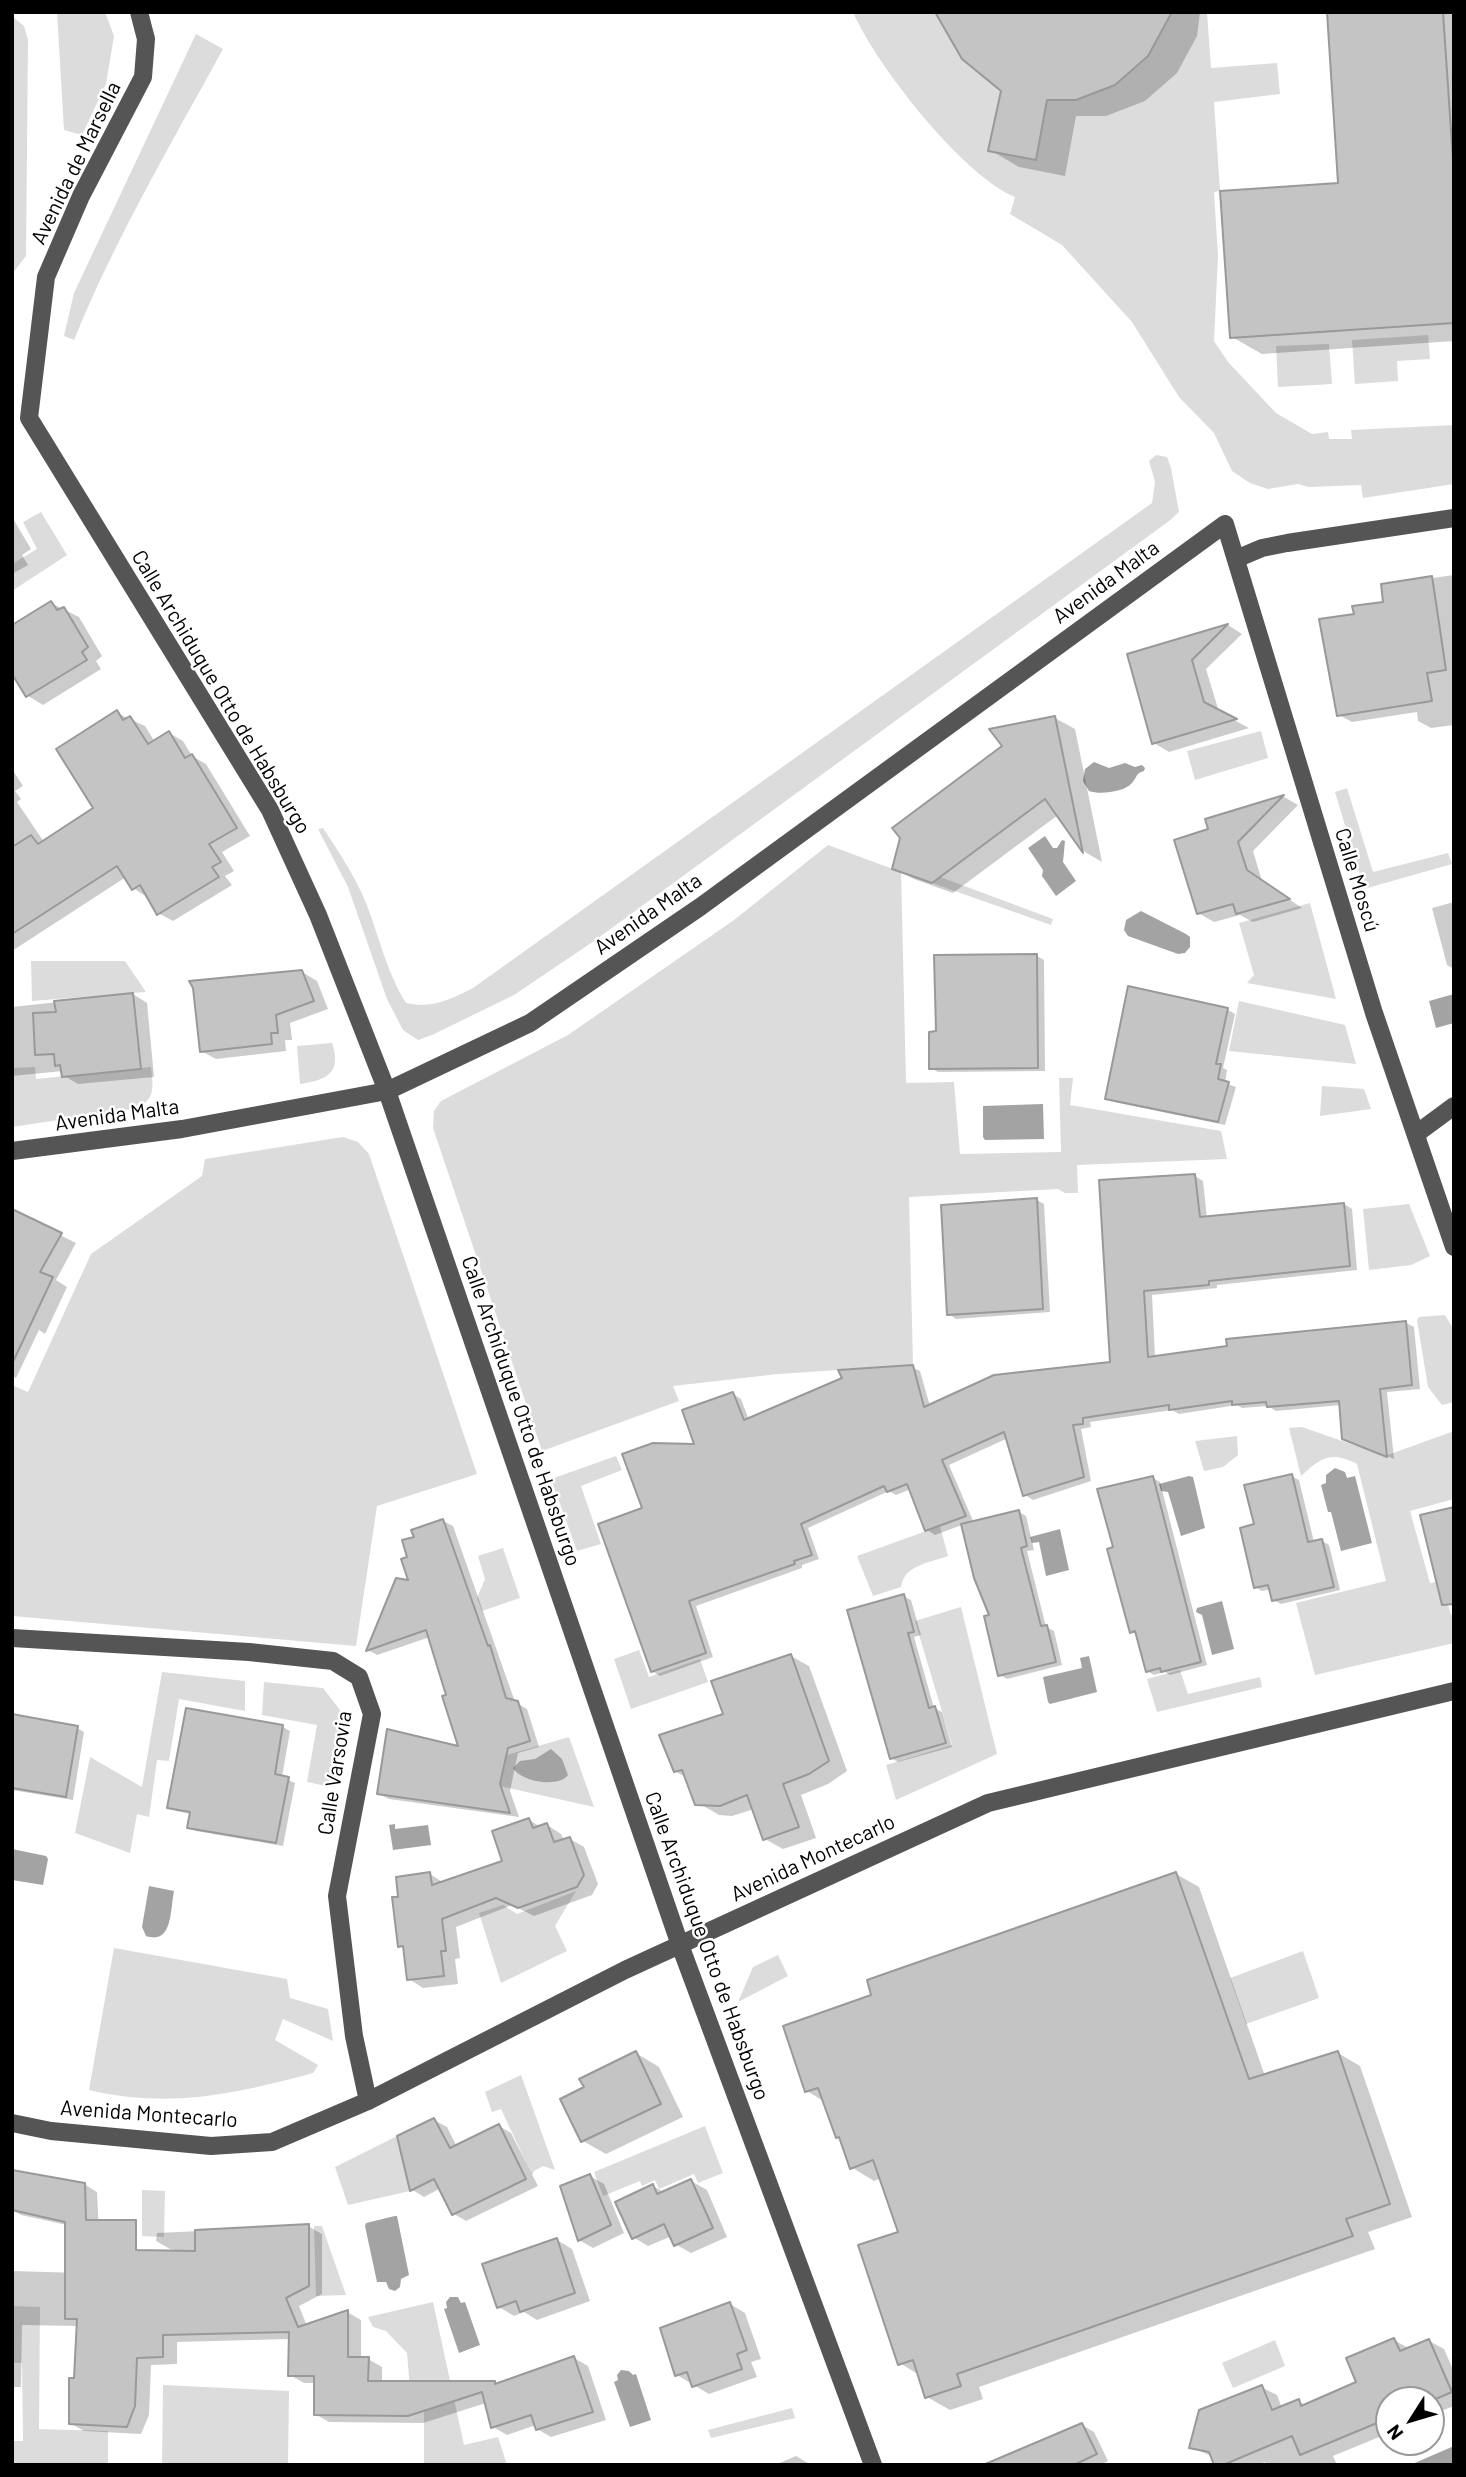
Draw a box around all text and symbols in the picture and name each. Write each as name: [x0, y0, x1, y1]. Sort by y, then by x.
street label: Avenida de Marsella: [26, 78, 126, 248]
street label: Avenida Malta: [1048, 535, 1164, 629]
street label: Calle Archiduque Otto de Habsburgo: [126, 546, 316, 838]
street label: Calle Moscú: [1329, 825, 1385, 935]
street label: Avenida Malta: [590, 868, 706, 960]
street label: Avenida Malta: [53, 1094, 181, 1136]
street label: Calle Archiduque Otto de Habsburgo: [456, 1252, 586, 1570]
street label: Calle Varsovia: [313, 1709, 357, 1837]
street label: Calle Archiduque Otto de Habsburgo: [639, 1788, 775, 2104]
street label: Avenida Montecarlo: [727, 1809, 899, 1907]
street label: Avenida Montecarlo: [59, 2095, 239, 2133]
north arrow: [1375, 2386, 1445, 2456]
text: N: [1381, 2421, 1407, 2445]

